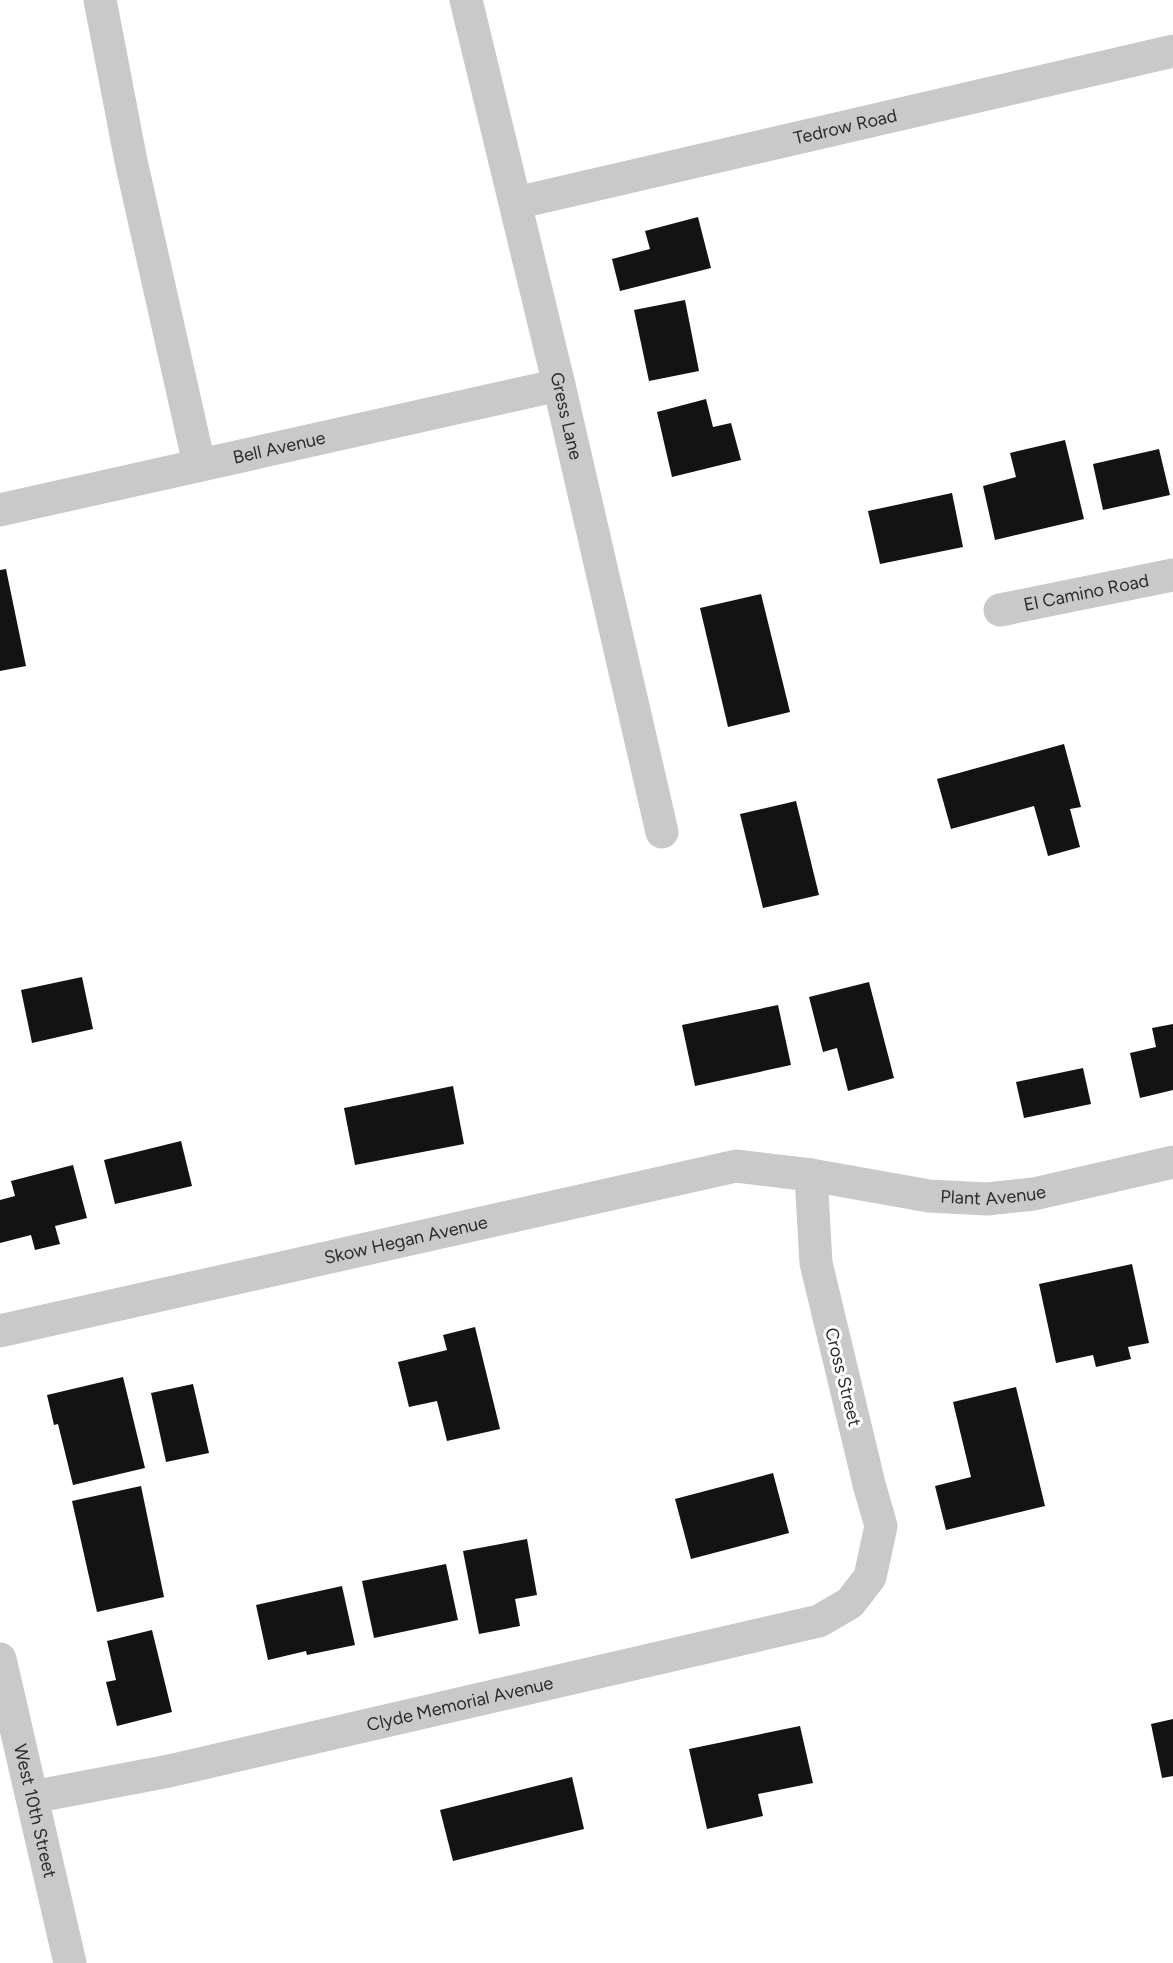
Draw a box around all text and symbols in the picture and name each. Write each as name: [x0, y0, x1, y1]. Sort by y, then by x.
street label: Tedrow Road: [791, 104, 899, 149]
street label: Gress Lane: [545, 370, 587, 462]
street label: Bell Avenue: [231, 427, 328, 469]
street label: El Camino Road: [1022, 569, 1151, 616]
street label: Plant Avenue: [940, 1181, 1048, 1210]
street label: Skow Hegan Avenue: [322, 1211, 490, 1269]
street label: Cross Street: [820, 1325, 866, 1429]
street label: Clyde Memorial Avenue: [365, 1672, 555, 1736]
street label: West 10th Street: [9, 1742, 61, 1880]

